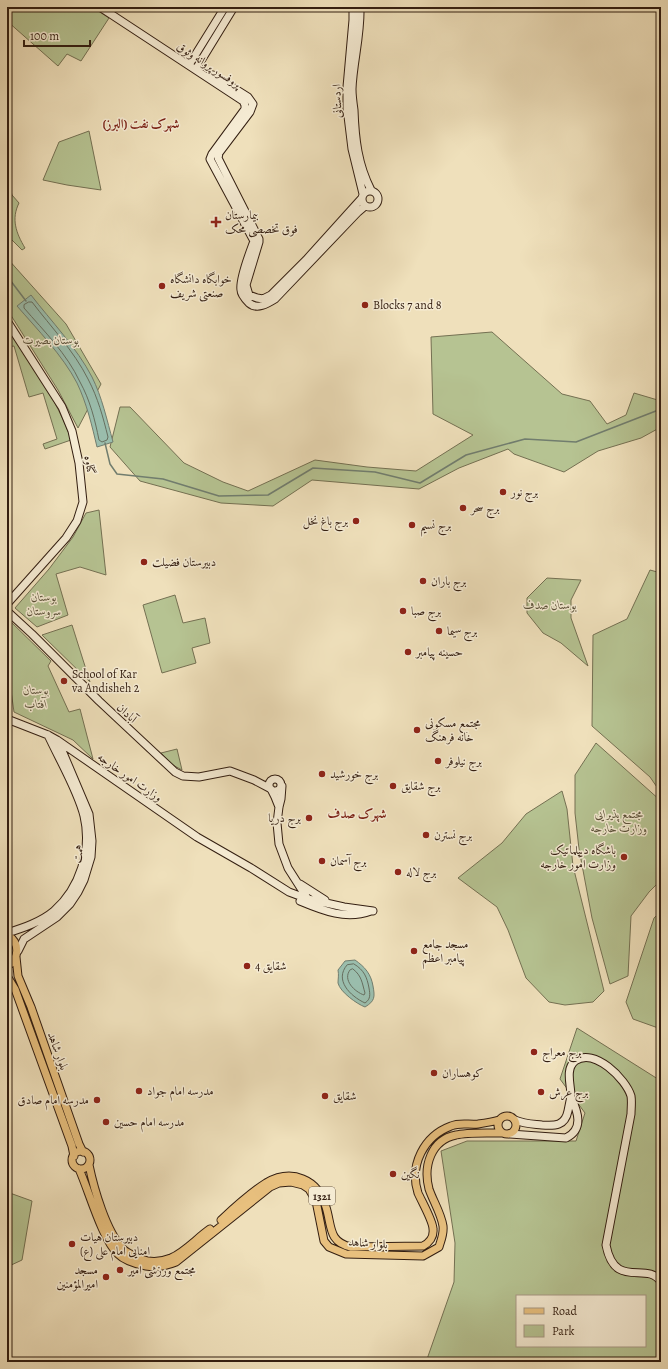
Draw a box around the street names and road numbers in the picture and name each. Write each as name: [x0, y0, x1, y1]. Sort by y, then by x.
street label: پروفسور پروانه وثوق: [174, 38, 246, 93]
street label: اردستانی: [328, 83, 346, 118]
street label: گناوه: [81, 454, 99, 476]
street label: آبادان: [113, 699, 142, 727]
street label: وزارت امور خارجه: [94, 749, 166, 805]
street label: همت: [69, 843, 87, 865]
street label: بلوار شاهد: [44, 1030, 72, 1072]
road number: 1321: [309, 1187, 335, 1205]
street label: بلوار شاهد: [348, 1234, 388, 1252]

